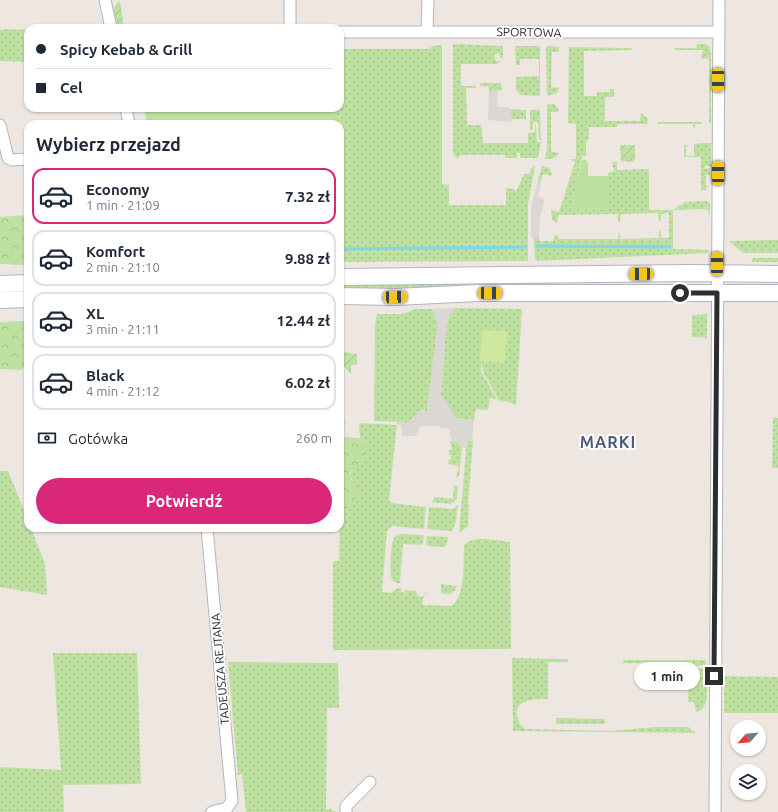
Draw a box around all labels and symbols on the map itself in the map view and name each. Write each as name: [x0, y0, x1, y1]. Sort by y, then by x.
street label: SPORTOWA: [497, 25, 562, 39]
car: [712, 68, 724, 92]
car: [712, 161, 724, 185]
car: [711, 252, 723, 276]
car: [629, 268, 653, 280]
route start: [671, 284, 689, 302]
car: [478, 287, 502, 299]
car: [383, 291, 407, 303]
district label: MARKI: [580, 433, 636, 451]
street label: TADEUSZA REJTANA: [209, 613, 231, 725]
callout: 1 min: [634, 662, 700, 690]
route end: [705, 667, 723, 685]
north arrow: [730, 720, 766, 756]

